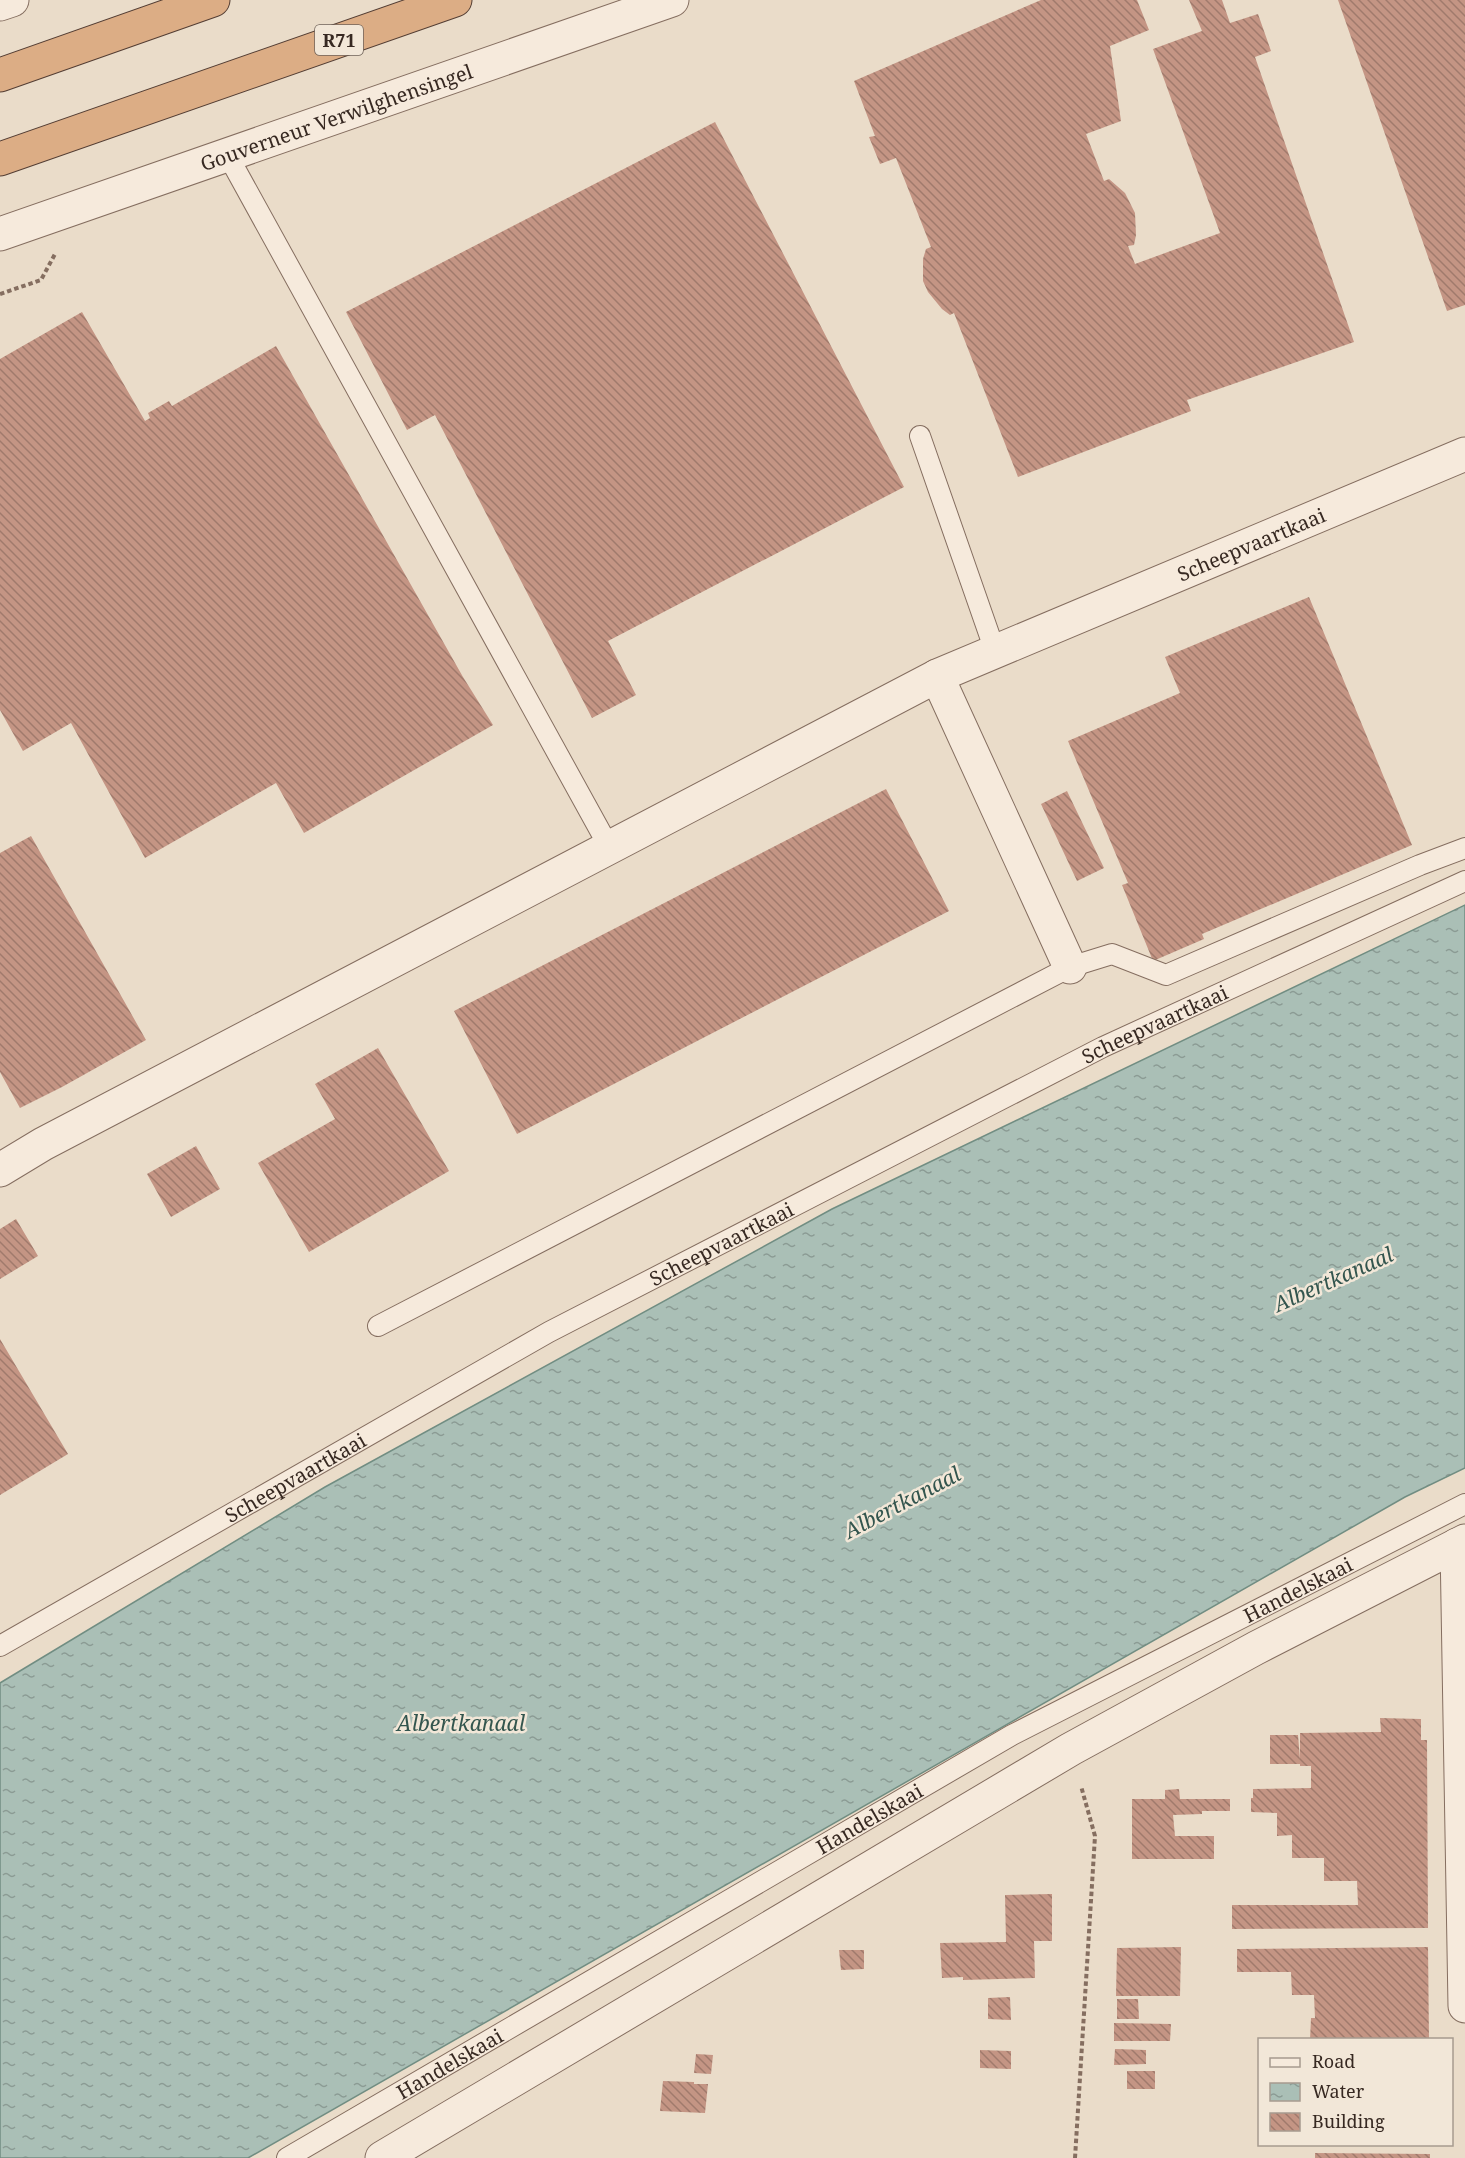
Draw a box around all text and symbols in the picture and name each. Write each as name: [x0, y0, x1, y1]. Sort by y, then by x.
road number: R71: [315, 25, 363, 55]
street label: Gouverneur Verwilghensingel: [196, 57, 476, 177]
street label: Scheepvaartkaai: [1173, 501, 1330, 587]
street label: Scheepvaartkaai: [1077, 978, 1233, 1069]
street label: Scheepvaartkaai: [645, 1195, 798, 1292]
water label: Albertkanaal: [1267, 1240, 1398, 1319]
street label: Scheepvaartkaai: [220, 1426, 371, 1528]
water label: Albertkanaal: [837, 1459, 966, 1545]
street label: Handelskaai: [1239, 1550, 1357, 1628]
water label: Albertkanaal: [395, 1709, 526, 1737]
street label: Handelskaai: [811, 1776, 928, 1860]
street label: Handelskaai: [391, 2021, 508, 2105]
legend: [1258, 2038, 1453, 2146]
text: Road: [1312, 2049, 1355, 2073]
text: Water: [1312, 2079, 1365, 2103]
text: Building: [1312, 2109, 1385, 2133]

